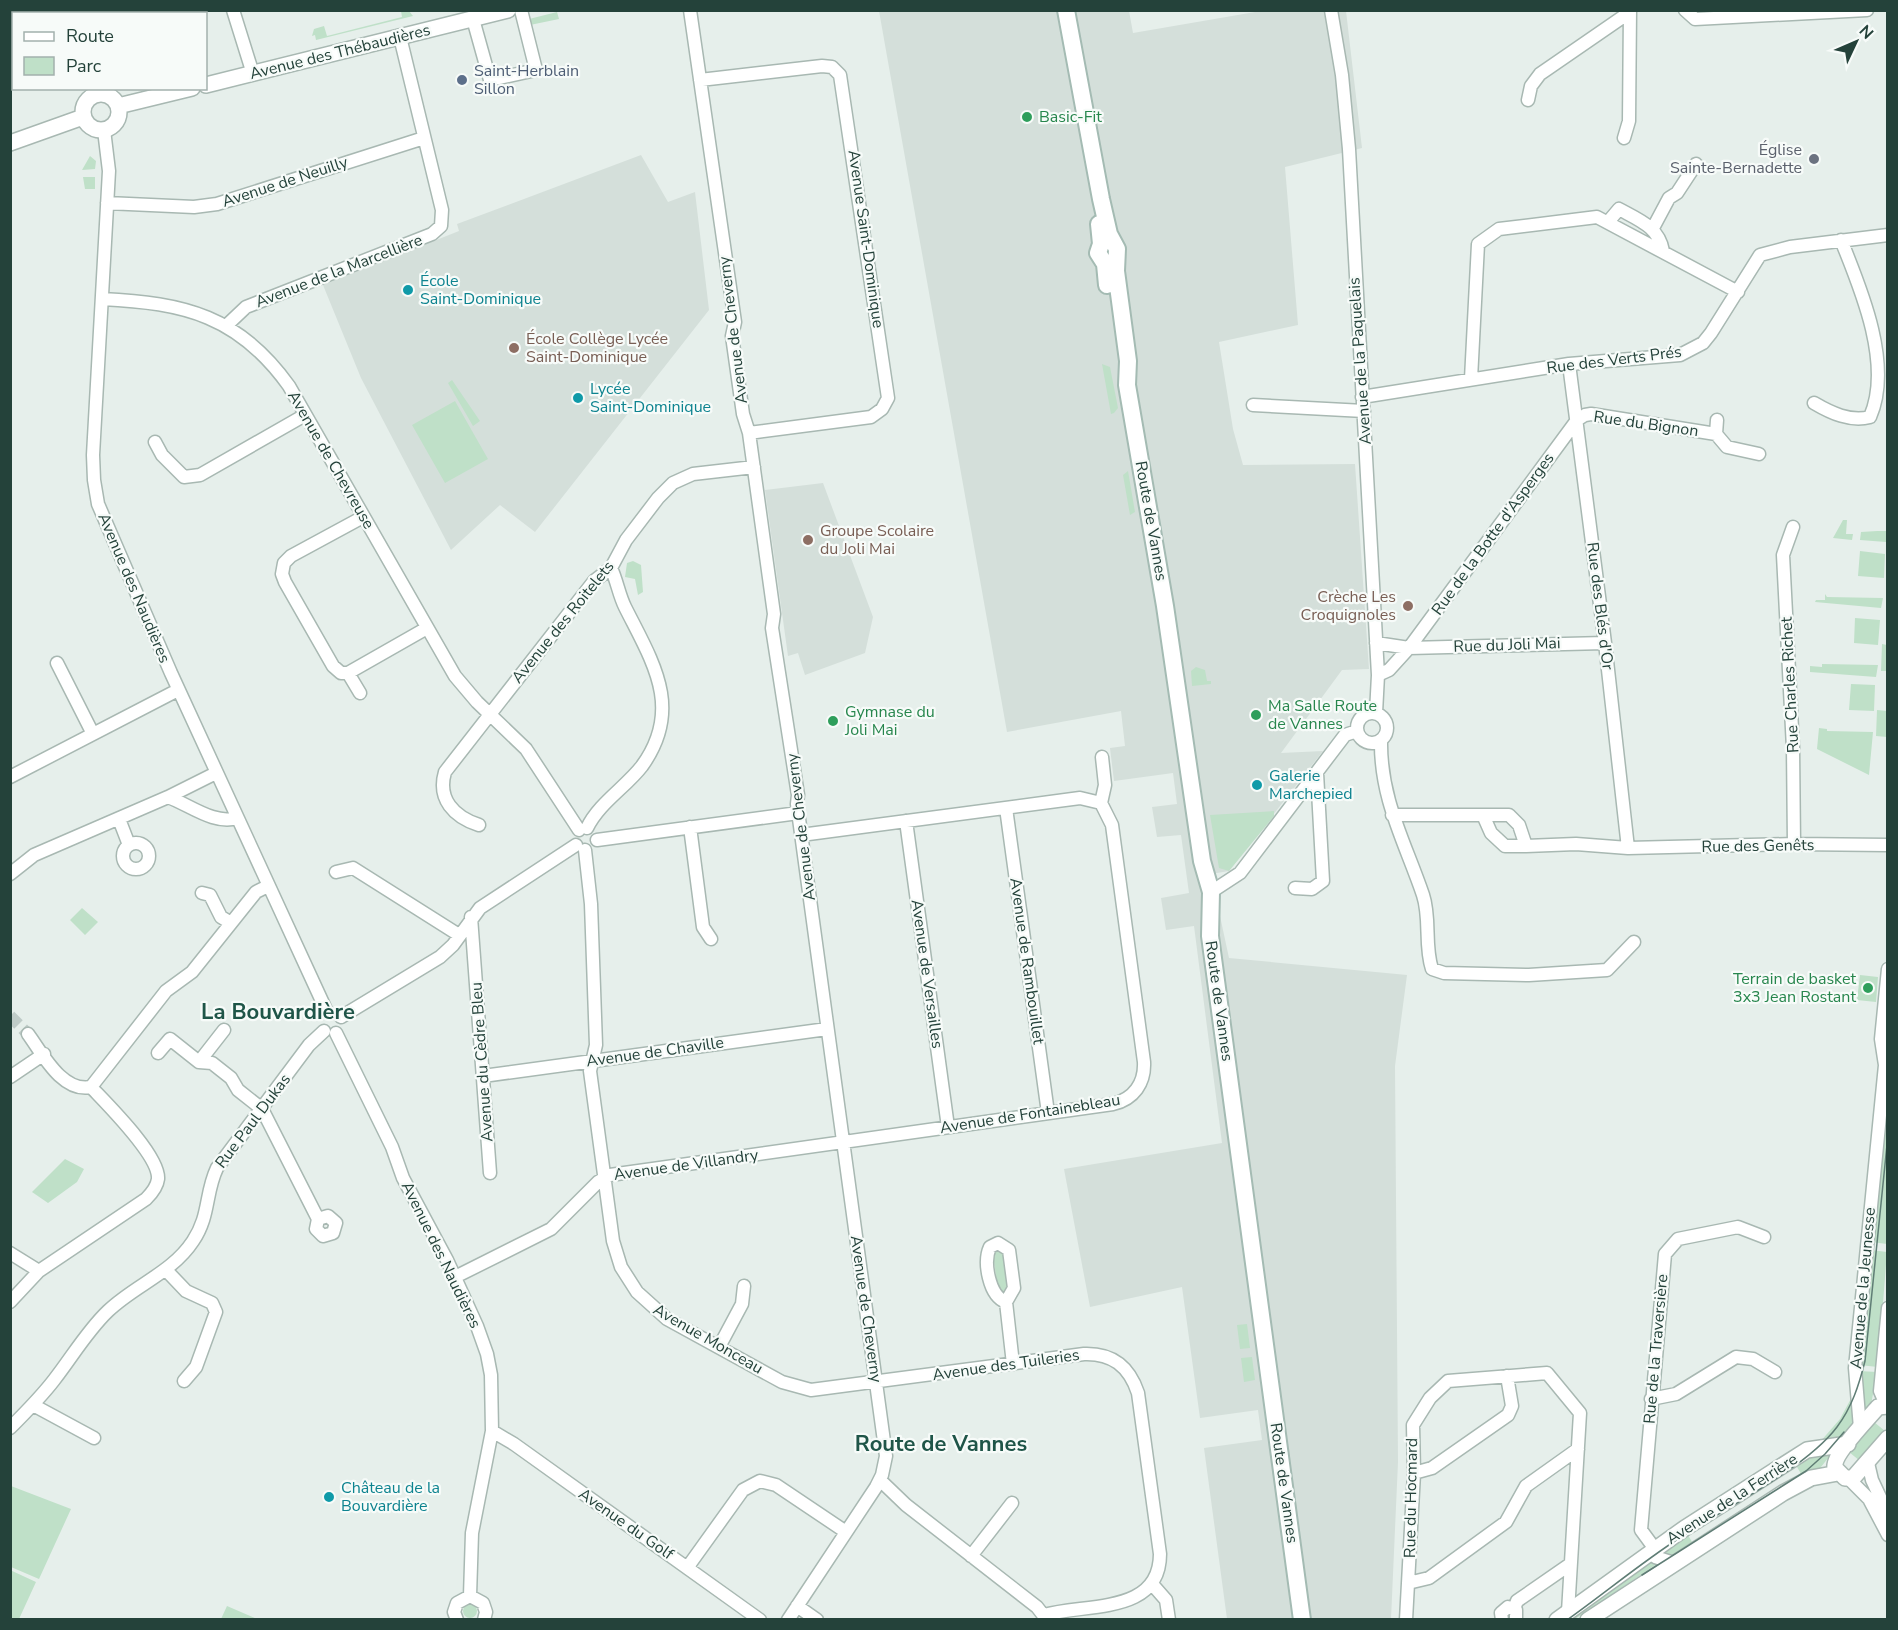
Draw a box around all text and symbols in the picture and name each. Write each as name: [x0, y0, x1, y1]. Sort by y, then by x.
legend: [12, 12, 207, 90]
north arrow: [1826, 12, 1886, 72]
street label: Avenue des Thébaudières: [247, 19, 433, 85]
text: N: [1854, 20, 1878, 44]
text: Route: [66, 24, 114, 48]
text: Parc: [66, 54, 101, 78]
place label: Saint-Herblain Sillon: [474, 60, 579, 100]
marker: Saint-Herblain Sillon: [455, 73, 469, 87]
place label: Basic-Fit: [1039, 106, 1102, 128]
marker: Basic-Fit: [1020, 110, 1034, 124]
place label: Église Sainte-Bernadette: [1670, 139, 1802, 179]
street label: Avenue Saint-Dominique: [843, 148, 889, 330]
street label: Avenue de Neuilly: [219, 151, 351, 213]
marker: Église Sainte-Bernadette: [1807, 152, 1821, 166]
street label: Avenue de la Marcellière: [252, 229, 426, 313]
street label: Avenue de Cheverny: [713, 254, 753, 405]
place label: École Saint-Dominique: [420, 270, 541, 310]
street label: Avenue de la Paquelais: [1343, 277, 1377, 445]
marker: École Saint-Dominique: [401, 283, 415, 297]
place label: École Collège Lycée Saint-Dominique: [526, 328, 668, 368]
marker: École Collège Lycée Saint-Dominique: [507, 341, 521, 355]
street label: Rue des Verts Prés: [1545, 341, 1683, 379]
place label: Lycée Saint-Dominique: [590, 378, 711, 418]
street label: Avenue de Chevreuse: [282, 387, 380, 533]
marker: Lycée Saint-Dominique: [571, 391, 585, 405]
street label: Rue du Bignon: [1592, 406, 1700, 442]
street label: Rue de la Botte d'Asperges: [1427, 448, 1559, 620]
street label: Route de Vannes: [1130, 459, 1172, 583]
street label: Avenue des Naudières: [92, 510, 176, 666]
place label: Groupe Scolaire du Joli Mai: [820, 520, 934, 560]
marker: Groupe Scolaire du Joli Mai: [801, 533, 815, 547]
street label: Rue des Blés d'Or: [1581, 541, 1619, 671]
street label: Avenue des Roitelets: [507, 556, 619, 688]
place label: Crèche Les Croquignoles: [1300, 586, 1396, 626]
marker: Crèche Les Croquignoles: [1401, 599, 1415, 613]
street label: Rue Charles Richet: [1775, 616, 1805, 754]
street label: Rue du Joli Mai: [1453, 632, 1561, 658]
place label: Ma Salle Route de Vannes: [1268, 695, 1377, 735]
place label: Gymnase du Joli Mai: [844, 701, 935, 741]
marker: Ma Salle Route de Vannes: [1249, 708, 1263, 722]
marker: Gymnase du Joli Mai: [826, 714, 840, 728]
street label: Avenue de Cheverny: [781, 751, 821, 902]
place label: Galerie Marchepied: [1269, 765, 1353, 805]
marker: Galerie Marchepied: [1250, 778, 1264, 792]
street label: Rue des Genêts: [1701, 834, 1815, 858]
street label: Avenue de Rambouillet: [1004, 876, 1050, 1046]
street label: Avenue de Versailles: [906, 898, 948, 1050]
street label: Route de Vannes: [1200, 939, 1238, 1063]
place label: Terrain de basket 3x3 Jean Rostant: [1733, 968, 1856, 1008]
street label: Avenue du Cèdre Bleu: [465, 981, 499, 1143]
marker: Terrain de basket 3x3 Jean Rostant: [1861, 981, 1875, 995]
district label: La Bouvardière: [201, 997, 355, 1027]
street label: Avenue de Chaville: [585, 1031, 725, 1073]
street label: Rue Paul Dukas: [210, 1069, 296, 1173]
street label: Avenue de Fontainebleau: [938, 1089, 1122, 1139]
street label: Avenue de Villandry: [612, 1144, 761, 1186]
street label: Avenue des Naudières: [396, 1178, 486, 1332]
street label: Avenue de la Jeunesse: [1845, 1206, 1881, 1370]
street label: Avenue de Cheverny: [845, 1234, 887, 1385]
street label: Rue de la Traversière: [1638, 1273, 1674, 1425]
street label: Avenue Monceau: [649, 1299, 767, 1379]
street label: Avenue des Tuileries: [931, 1344, 1081, 1386]
street label: Route de Vannes: [1265, 1421, 1303, 1545]
district label: Route de Vannes: [855, 1429, 1027, 1459]
street label: Rue du Hocmard: [1399, 1438, 1423, 1558]
street label: Avenue de la Ferrière: [1662, 1448, 1802, 1550]
place label: Château de la Bouvardière: [341, 1477, 440, 1517]
street label: Avenue du Golf: [574, 1483, 678, 1565]
marker: Château de la Bouvardière: [322, 1490, 336, 1504]

